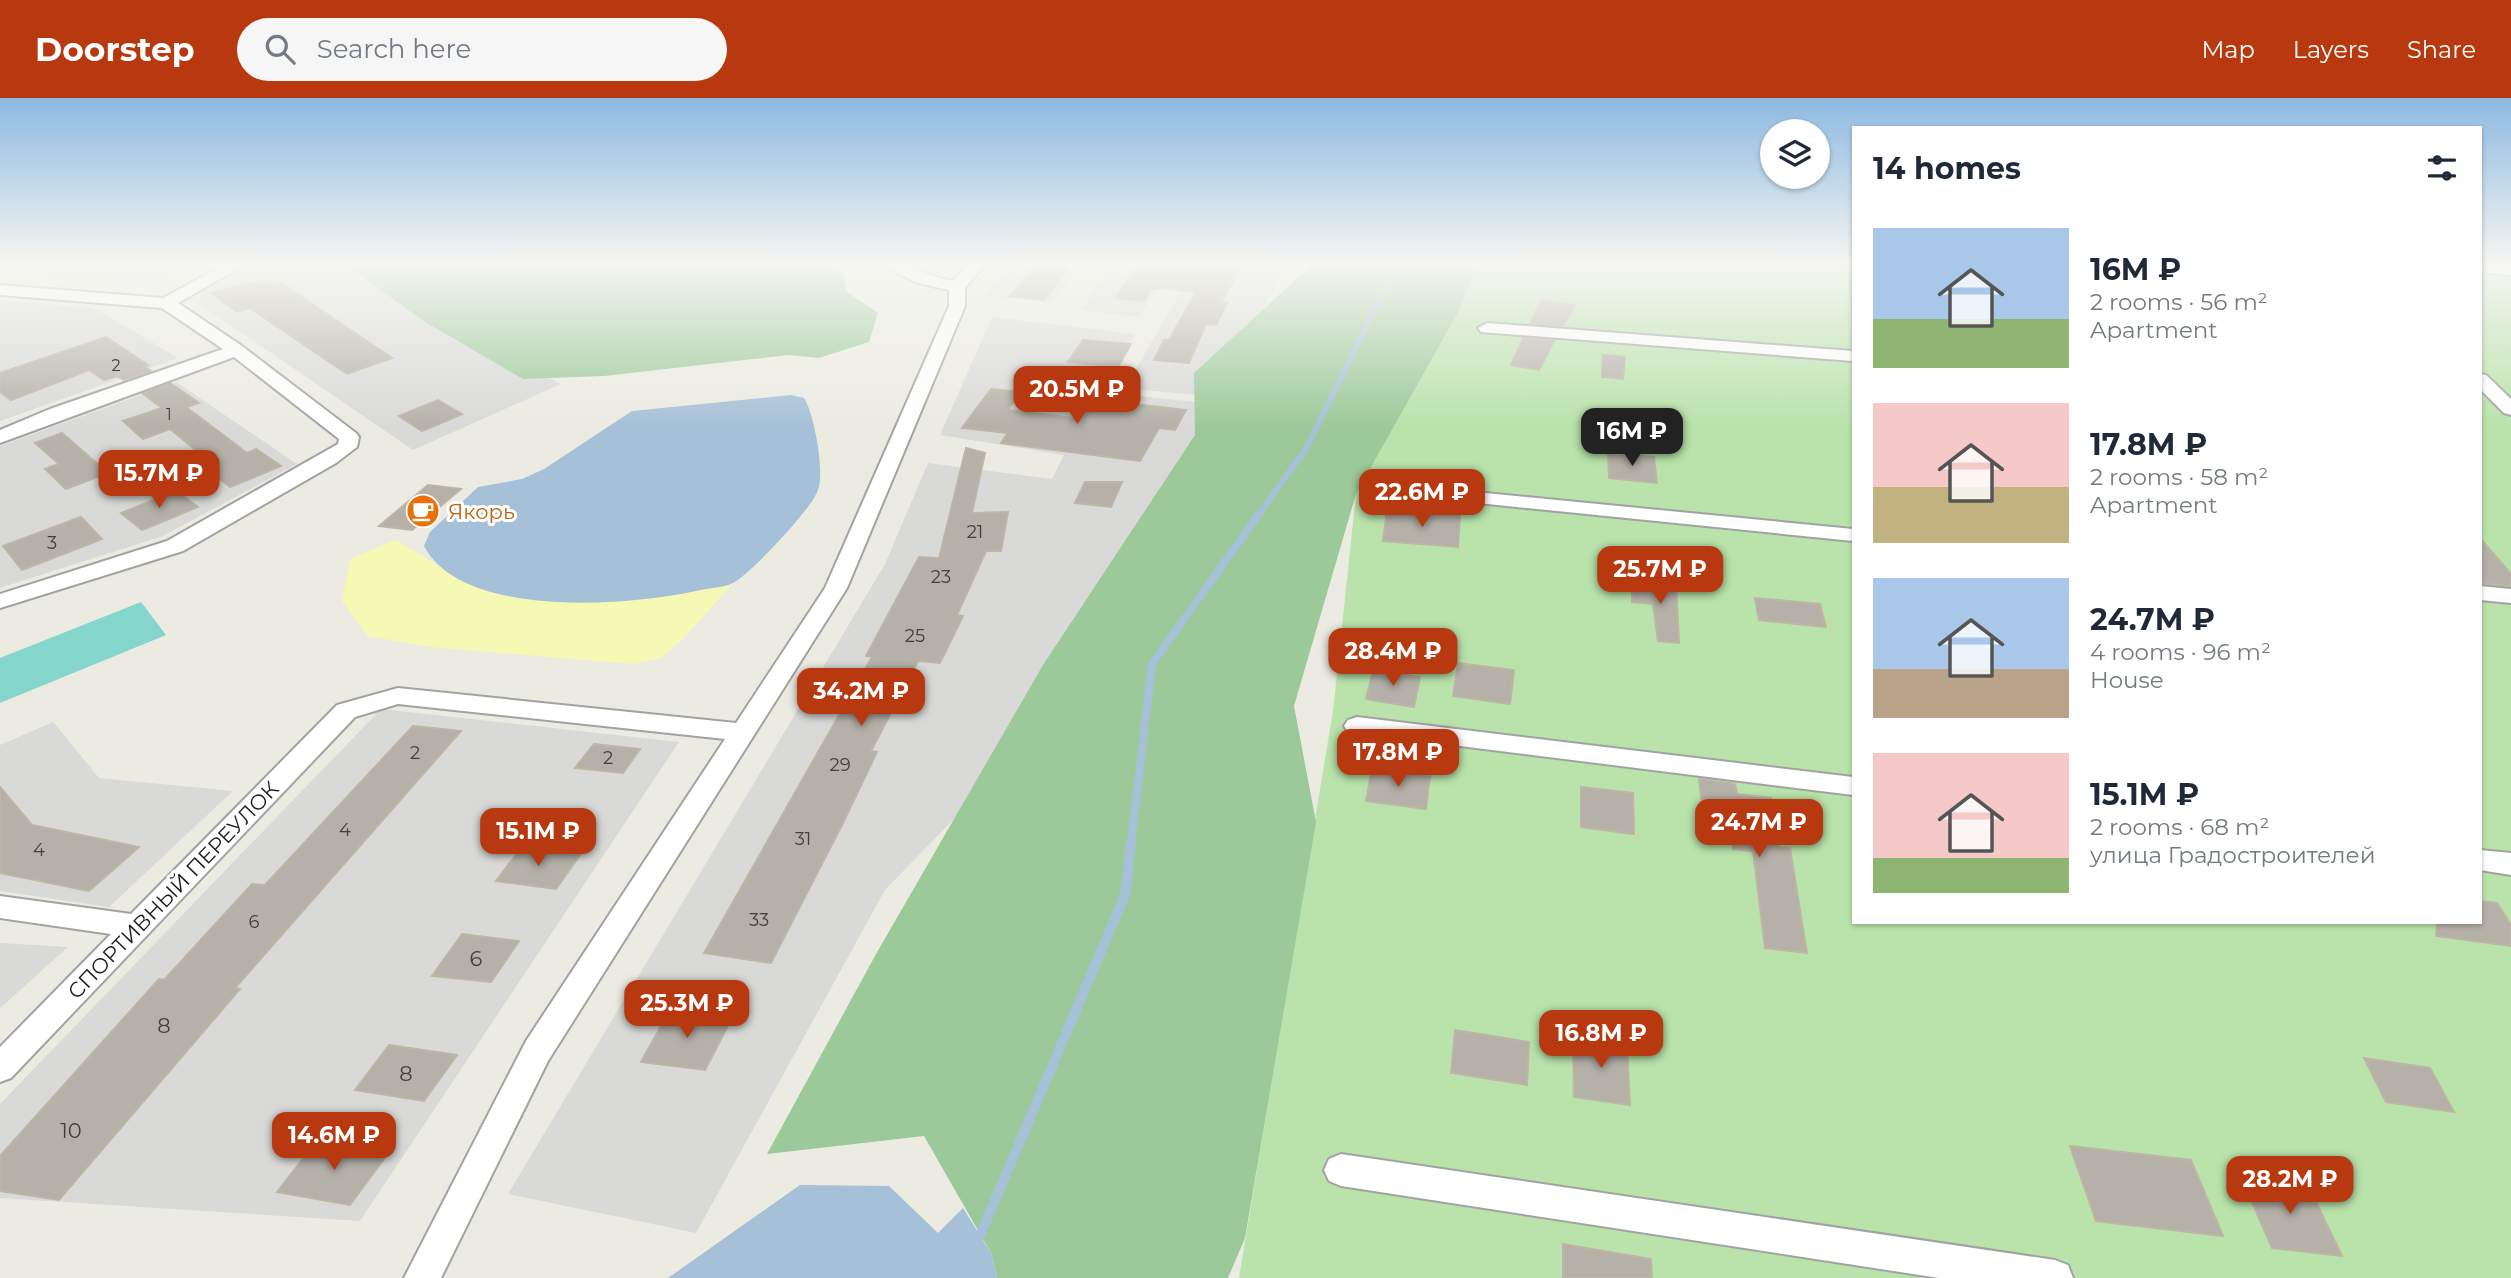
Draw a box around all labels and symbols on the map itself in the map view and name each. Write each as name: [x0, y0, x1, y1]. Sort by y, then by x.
house number: 2: [111, 356, 121, 375]
pin: 20.5M ₽: [1012, 366, 1142, 426]
house number: 1: [166, 405, 172, 424]
pin: 16M ₽: [1583, 408, 1681, 468]
pin: 15.7M ₽: [94, 450, 224, 510]
pin: 22.6M ₽: [1357, 470, 1487, 529]
cafe icon: Якорь: [404, 492, 442, 530]
place label: Якорь: [448, 499, 515, 524]
house number: 21: [967, 521, 983, 543]
house number: 3: [47, 532, 57, 554]
pin: 25.7M ₽: [1595, 546, 1725, 606]
house number: 23: [931, 566, 951, 588]
house number: 25: [905, 625, 925, 647]
pin: 28.4M ₽: [1328, 628, 1458, 688]
pin: 34.2M ₽: [796, 668, 926, 728]
pin: 17.8M ₽: [1333, 730, 1463, 789]
house number: 2: [410, 742, 420, 764]
house number: 2: [603, 747, 613, 769]
house number: 29: [829, 754, 851, 776]
street label: СПОРТИВНЫЙ ПЕРЕУЛОК: [62, 776, 284, 1004]
pin: 24.7M ₽: [1694, 800, 1824, 859]
pin: 15.1M ₽: [473, 808, 603, 868]
house number: 4: [339, 819, 351, 841]
house number: 31: [795, 828, 811, 850]
house number: 4: [33, 839, 45, 861]
house number: 33: [749, 909, 769, 931]
house number: 6: [249, 911, 260, 933]
house number: 6: [470, 946, 483, 971]
pin: 25.3M ₽: [622, 981, 752, 1040]
pin: 16.8M ₽: [1536, 1010, 1666, 1070]
house number: 8: [157, 1013, 171, 1038]
house number: 8: [399, 1061, 413, 1086]
pin: 14.6M ₽: [269, 1112, 399, 1172]
house number: 10: [60, 1118, 82, 1143]
pin: 28.2M ₽: [2225, 1156, 2355, 1216]

